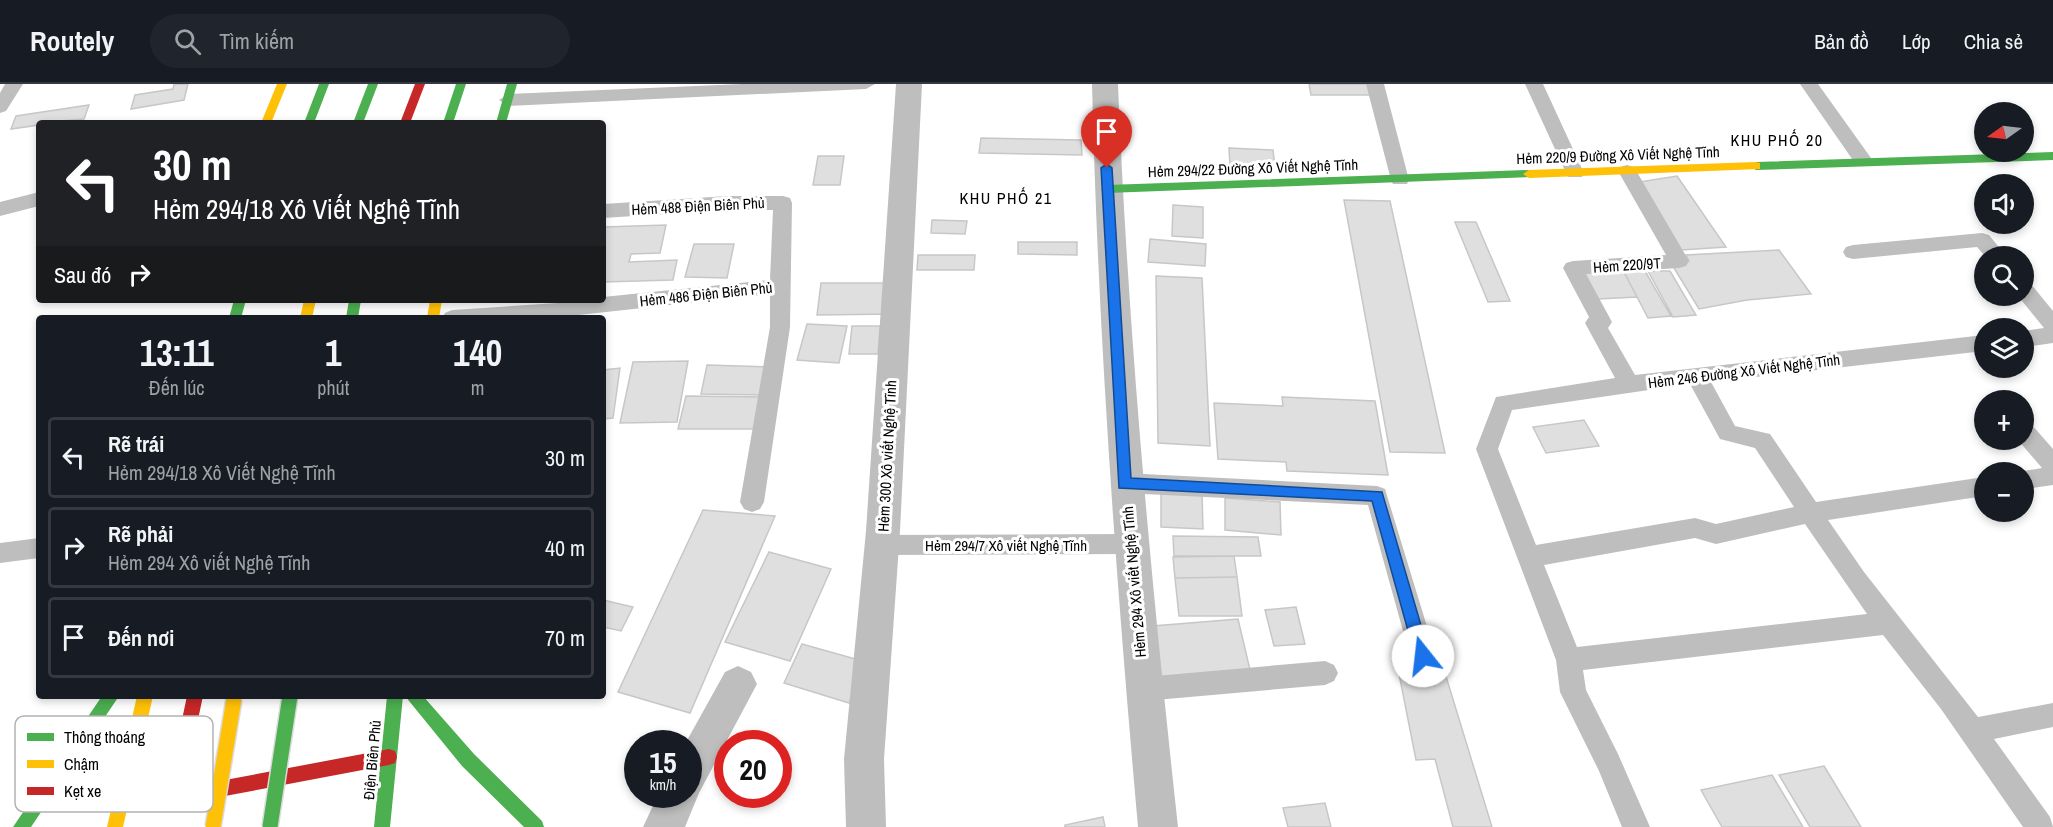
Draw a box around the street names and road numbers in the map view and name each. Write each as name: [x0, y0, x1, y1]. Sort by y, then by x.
street label: Hẻm 220/9 Đường Xô Viết Nghệ Tĩnh: [1516, 141, 1720, 169]
street label: Hẻm 294/22 Đường Xô Viết Nghệ Tĩnh: [1148, 154, 1358, 182]
street label: Hẻm 488 Điện Biên Phủ: [631, 192, 765, 220]
street label: Hẻm 220/9T: [1593, 252, 1662, 278]
street label: Hẻm 486 Điện Biên Phủ: [639, 277, 773, 311]
street label: Hẻm 246 Đường Xô Viết Nghệ Tĩnh: [1647, 349, 1841, 393]
street label: Hẻm 300 Xô viết Nghệ Tĩnh: [873, 380, 901, 532]
street label: Hẻm 294 Xô viết Nghệ Tĩnh: [1117, 506, 1151, 658]
street label: Hẻm 294/7 Xô viết Nghệ Tĩnh: [925, 535, 1087, 556]
street label: Điện Biên Phủ: [358, 719, 386, 801]

